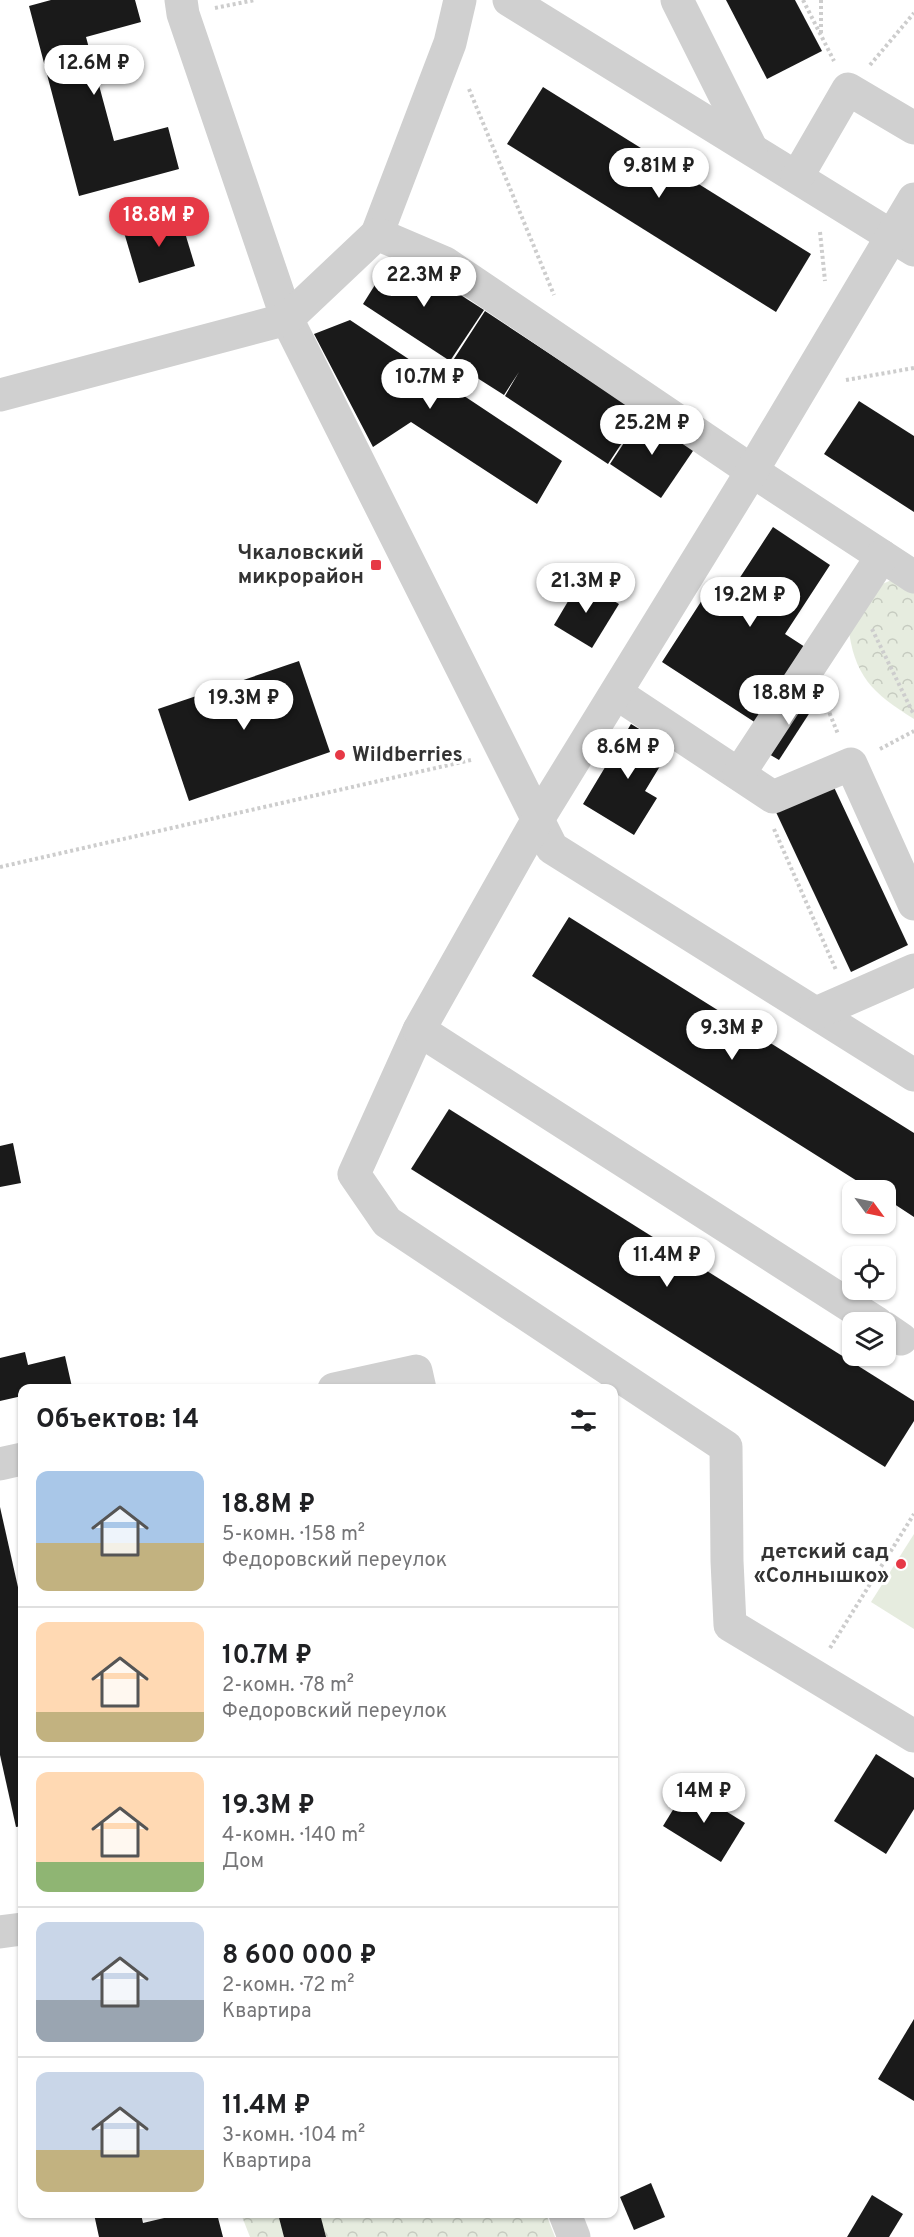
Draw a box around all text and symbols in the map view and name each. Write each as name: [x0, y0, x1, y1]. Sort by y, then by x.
pin: 12.6M ₽: [39, 45, 149, 96]
text: 12.6M ₽: [58, 51, 130, 77]
pin: 9.81M ₽: [604, 148, 714, 199]
text: 9.81M ₽: [623, 154, 695, 180]
pin: 18.8M ₽: [104, 197, 214, 248]
text: 18.8M ₽: [123, 203, 195, 229]
pin: 22.3M ₽: [369, 257, 479, 308]
text: 22.3M ₽: [386, 263, 462, 289]
pin: 10.7M ₽: [375, 359, 485, 410]
text: 10.7M ₽: [395, 365, 465, 391]
pin: 25.2M ₽: [597, 405, 707, 456]
text: 25.2M ₽: [614, 411, 690, 437]
place label: Чкаловский микрорайон: [237, 540, 364, 591]
marker: Чкаловский микрорайон: [369, 558, 383, 572]
pin: 21.3M ₽: [531, 563, 641, 614]
text: 21.3M ₽: [550, 569, 622, 595]
pin: 19.2M ₽: [695, 577, 805, 628]
text: 19.2M ₽: [714, 583, 786, 609]
pin: 18.8M ₽: [734, 675, 844, 726]
pin: 19.3M ₽: [189, 680, 299, 731]
text: 18.8M ₽: [753, 681, 825, 707]
text: 19.3M ₽: [208, 686, 280, 712]
pin: 8.6M ₽: [579, 729, 677, 780]
text: 8.6M ₽: [596, 735, 660, 761]
place label: Wildberries: [352, 742, 463, 769]
marker: Wildberries: [333, 748, 347, 762]
pin: 9.3M ₽: [683, 1010, 781, 1061]
text: 9.3M ₽: [700, 1016, 764, 1042]
north arrow: [842, 1180, 896, 1234]
map controls: [842, 1180, 896, 1366]
pin: 11.4M ₽: [612, 1237, 722, 1288]
text: 11.4M ₽: [633, 1243, 701, 1269]
button: locate: [842, 1246, 896, 1300]
button: layers: [842, 1312, 896, 1366]
text: Объектов: 14: [36, 1404, 199, 1437]
icon: filters: [567, 1404, 600, 1437]
text: 18.8M ₽: [222, 1489, 315, 1522]
icon: home: [84, 1495, 156, 1567]
text: 5-комн. · 158 m²: [222, 1522, 365, 1548]
place label: детский сад «Солнышко»: [754, 1539, 889, 1590]
text: Федоровский переулок: [222, 1548, 447, 1574]
marker: детский сад «Солнышко»: [894, 1557, 908, 1571]
text: 10.7M ₽: [222, 1640, 312, 1673]
icon: home: [84, 1646, 156, 1718]
text: 2-комн. · 78 m²: [222, 1673, 354, 1699]
text: Федоровский переулок: [222, 1699, 447, 1725]
pin: 14M ₽: [662, 1773, 746, 1824]
text: 14M ₽: [676, 1779, 732, 1805]
text: 19.3M ₽: [222, 1790, 315, 1823]
icon: home: [84, 1796, 156, 1868]
text: 4-комн. · 140 m²: [222, 1823, 365, 1849]
text: Дом: [222, 1849, 264, 1875]
text: 8 600 000 ₽: [222, 1940, 377, 1973]
icon: home: [84, 1946, 156, 2018]
text: 2-комн. · 72 m²: [222, 1973, 354, 1999]
text: Квартира: [222, 1999, 311, 2025]
text: 11.4M ₽: [222, 2090, 311, 2123]
icon: home: [84, 2096, 156, 2168]
text: 3-комн. · 104 m²: [222, 2123, 365, 2149]
text: Квартира: [222, 2149, 311, 2175]

